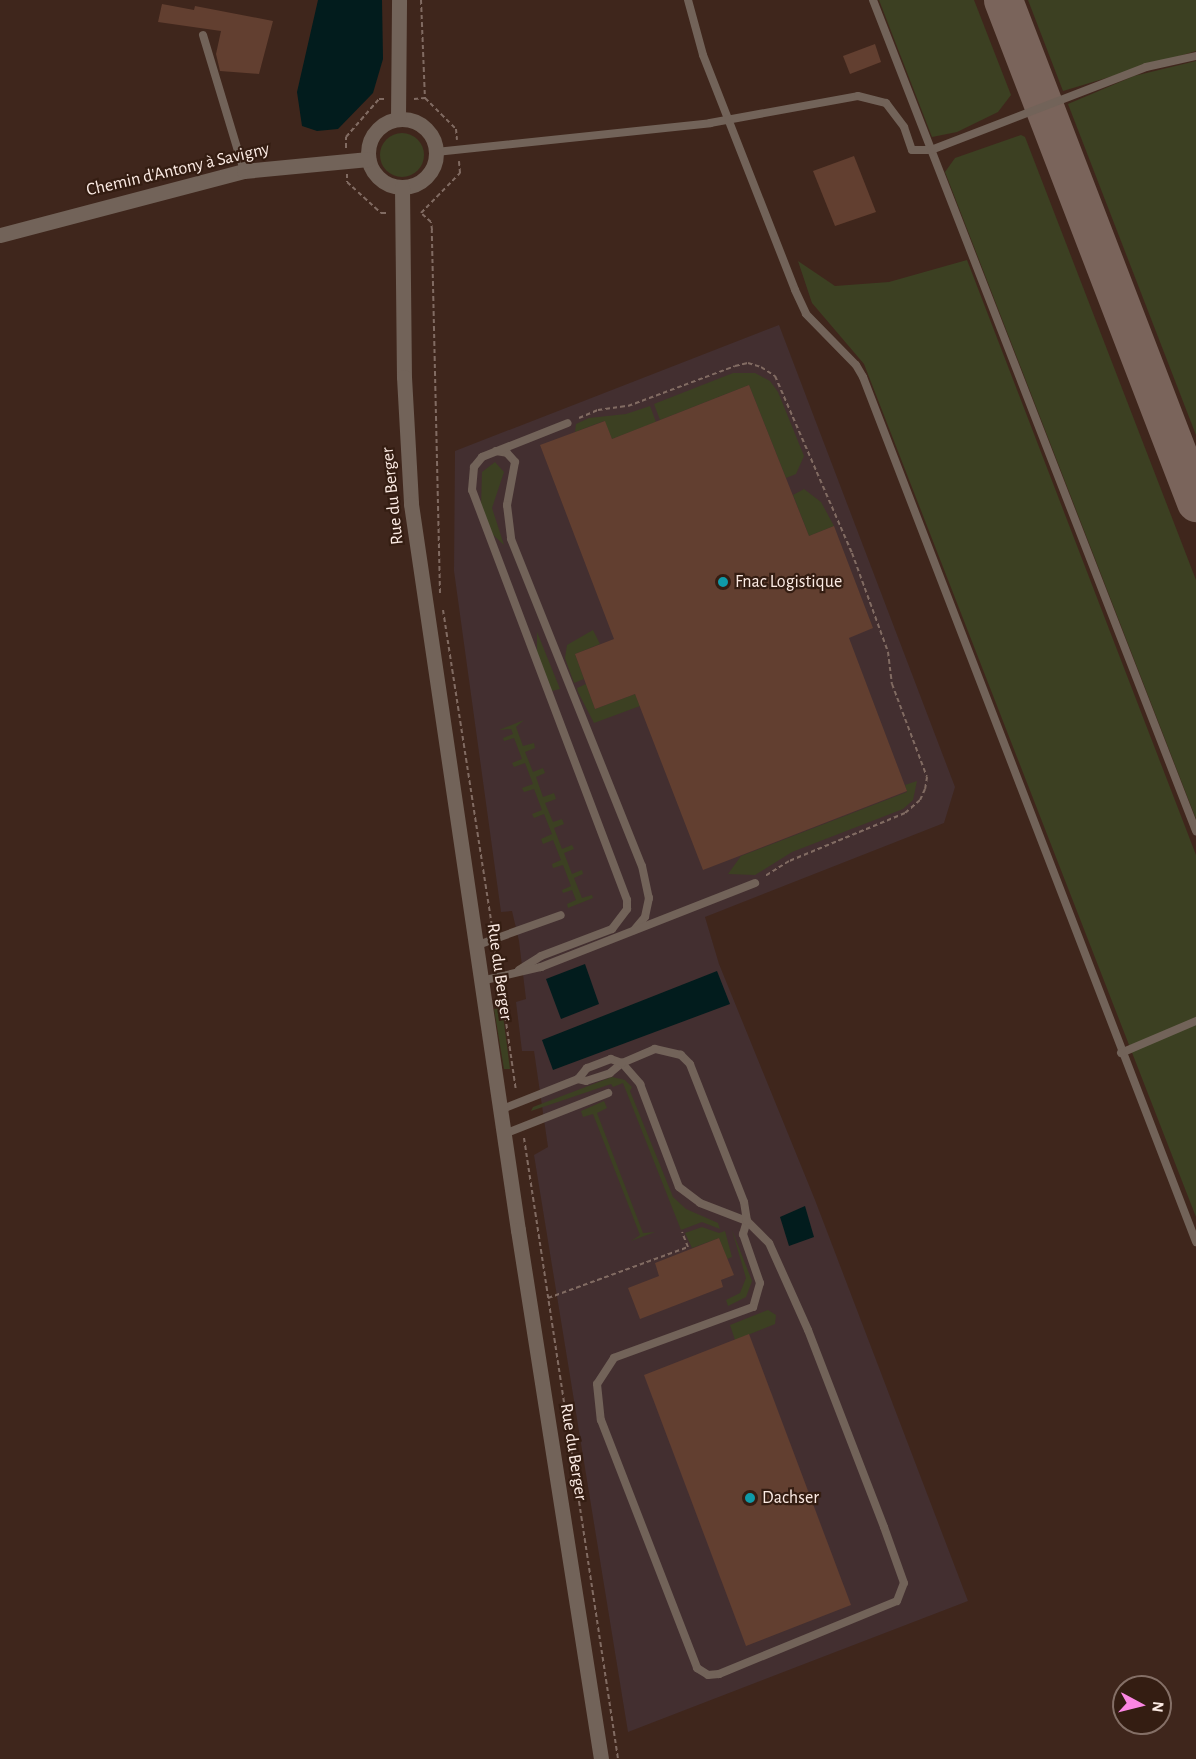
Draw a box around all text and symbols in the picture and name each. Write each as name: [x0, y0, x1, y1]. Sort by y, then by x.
street label: Chemin d'Antony à Savigny: [84, 138, 272, 202]
street label: Rue du Berger: [377, 446, 409, 546]
place label: Fnac Logistique: [735, 571, 842, 593]
marker: Fnac Logistique: [716, 575, 730, 589]
street label: Rue du Berger: [481, 922, 517, 1022]
street label: Rue du Berger: [555, 1402, 591, 1502]
place label: Dachser: [762, 1487, 819, 1509]
marker: Dachser: [743, 1491, 757, 1505]
north arrow: [1112, 1675, 1172, 1735]
text: N: [1149, 1700, 1166, 1713]

